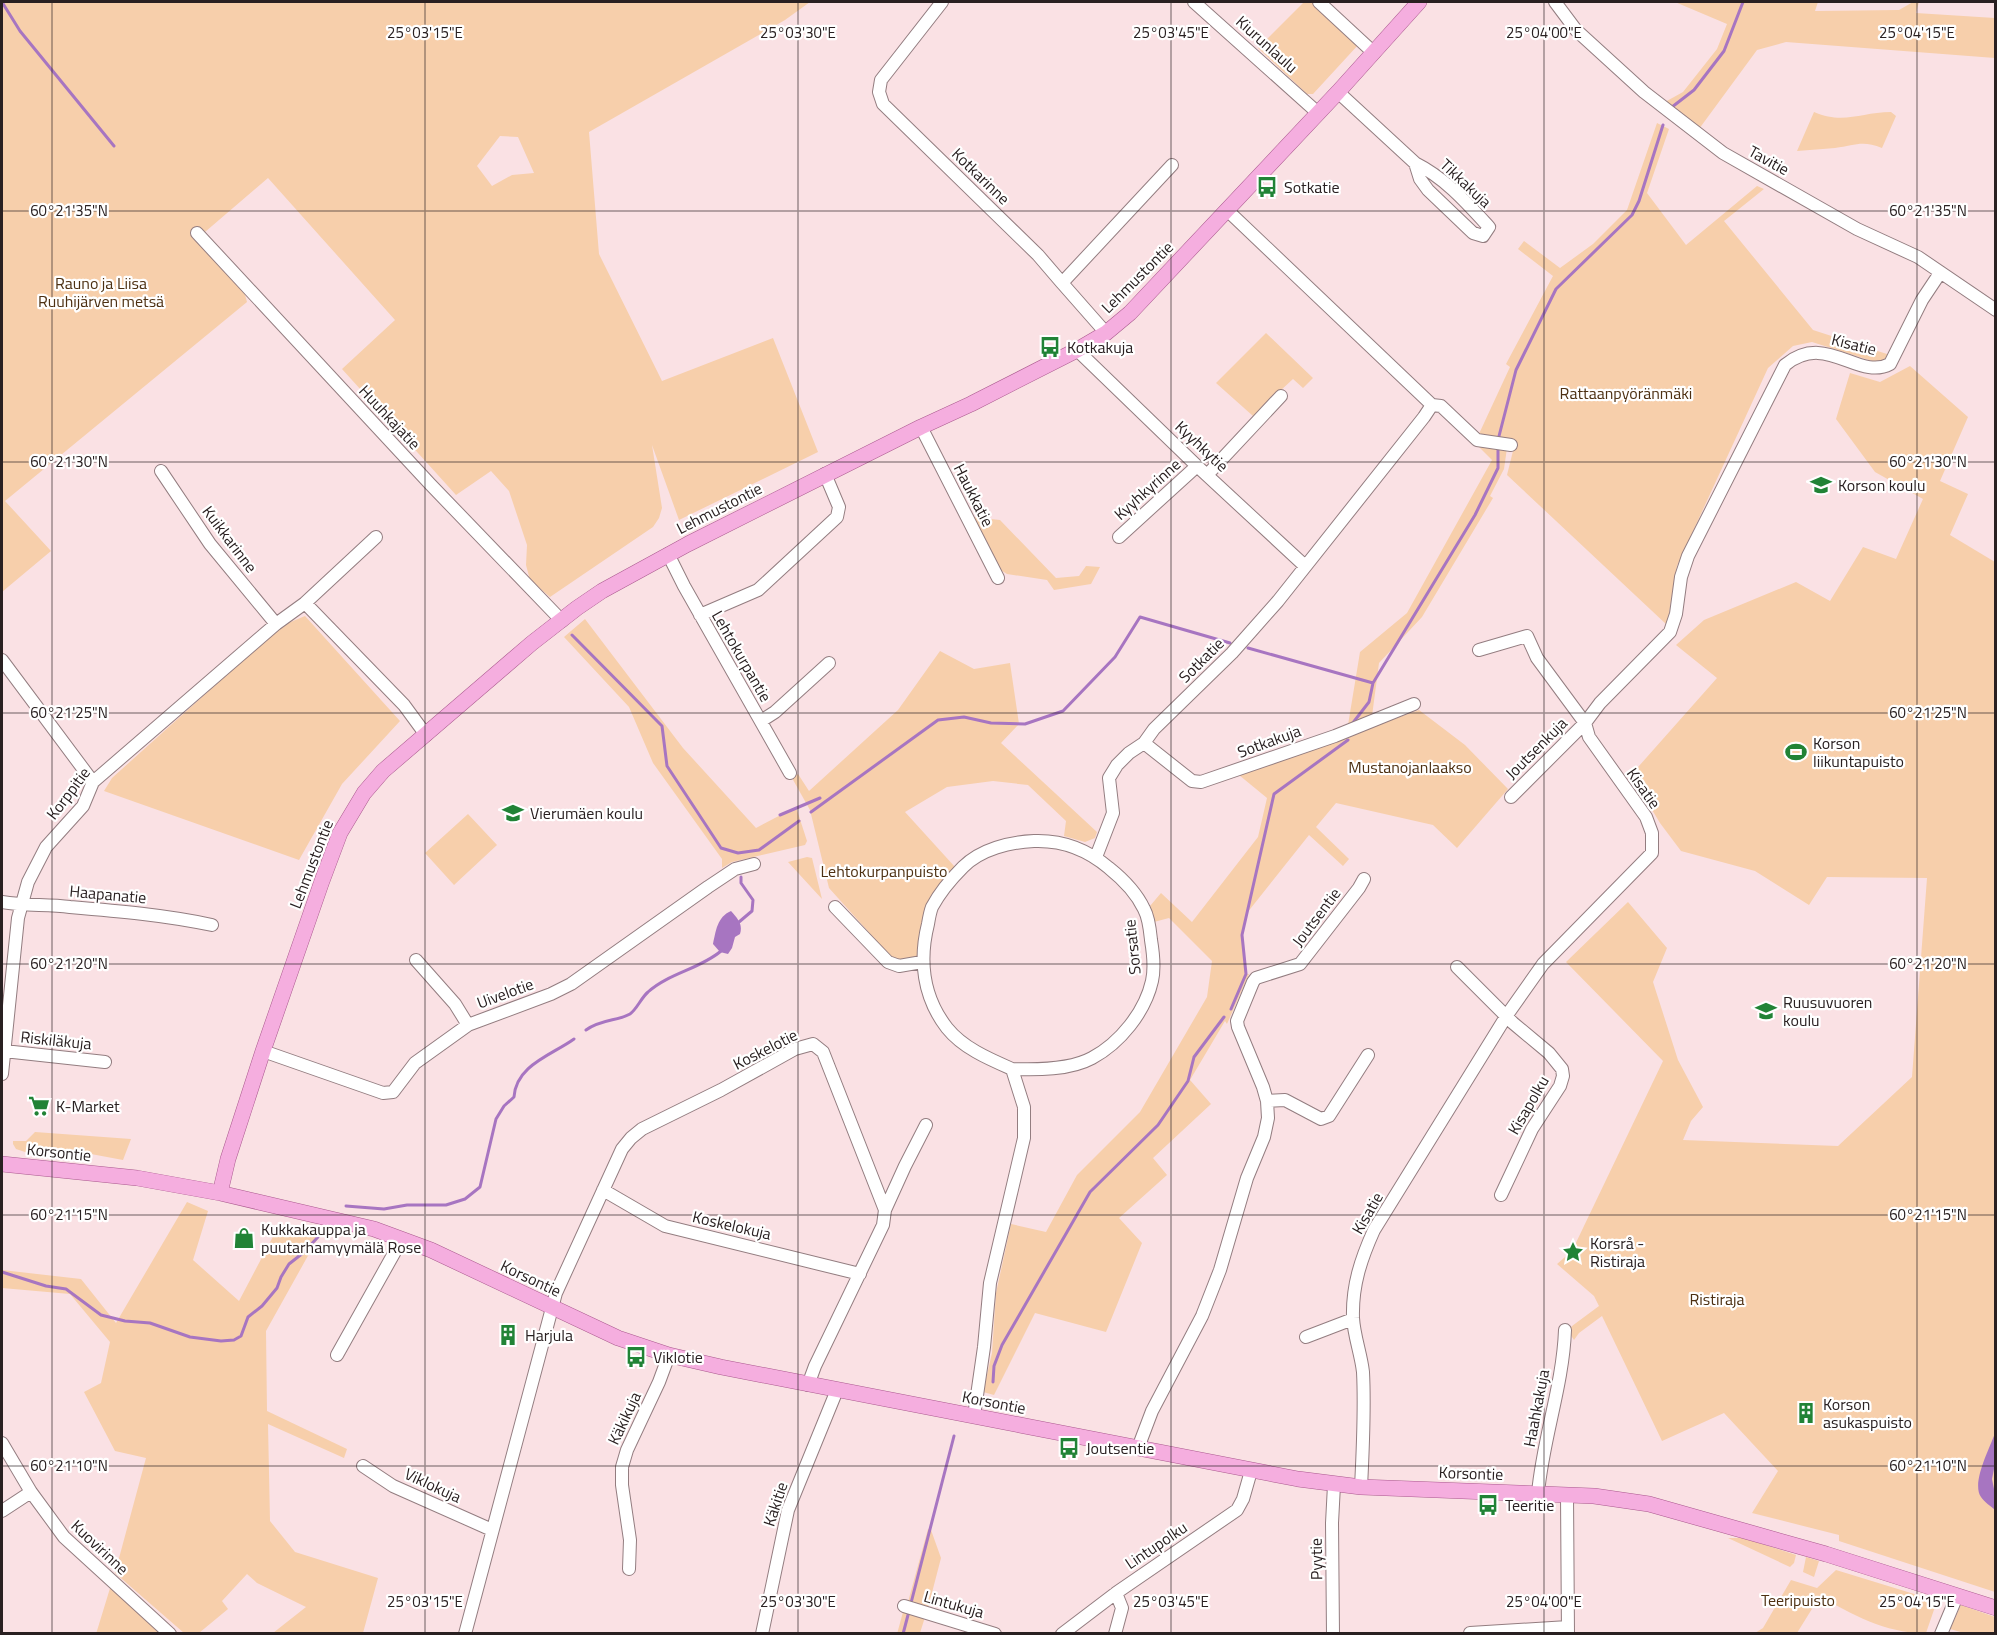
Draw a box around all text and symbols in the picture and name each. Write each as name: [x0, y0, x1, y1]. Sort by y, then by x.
street label: Kiurunlaulu: [1231, 10, 1303, 78]
text: 25°03'15"E: [387, 21, 463, 44]
text: 25°03'30"E: [760, 21, 836, 44]
text: 25°03'45"E: [1133, 21, 1209, 44]
text: 25°04'00"E: [1506, 21, 1582, 44]
text: 25°04'15"E: [1879, 21, 1955, 44]
street label: Tavitie: [1744, 139, 1794, 181]
street label: Kotkarinne: [946, 142, 1016, 210]
street label: Tikkakuja: [1435, 153, 1497, 213]
bus stop icon: Sotkatie: [1255, 175, 1279, 199]
place label: Sotkatie: [1284, 175, 1340, 199]
text: 60°21'35"N: [30, 199, 108, 222]
text: 60°21'35"N: [1889, 199, 1967, 222]
street label: Lehmustontie: [1095, 235, 1179, 319]
park label: Rauno ja Liisa Ruuhijärven metsä: [38, 271, 164, 313]
street label: Kisatie: [1829, 327, 1879, 361]
bus stop icon: Kotkakuja: [1038, 335, 1062, 359]
place label: Kotkakuja: [1067, 335, 1133, 359]
street label: Huuhkajatie: [354, 379, 426, 455]
park label: Rattaanpyöränmäki: [1560, 381, 1692, 405]
street label: Kyyhkytie: [1170, 415, 1234, 477]
text: 60°21'30"N: [30, 450, 108, 473]
text: 60°21'30"N: [1889, 450, 1967, 473]
street label: Kyyhkyrinne: [1108, 452, 1186, 526]
street label: Haukkatie: [948, 459, 1000, 531]
school or university icon: Korson koulu: [1809, 473, 1833, 497]
place label: Korson koulu: [1838, 473, 1925, 497]
street label: Lehmustontie: [672, 476, 766, 540]
street label: Kuikkarinne: [197, 500, 263, 578]
street label: Lehtokurpantie: [706, 606, 778, 706]
street label: Sotkatie: [1173, 632, 1229, 688]
text: 60°21'25"N: [30, 701, 108, 724]
text: 60°21'25"N: [1889, 701, 1967, 724]
street label: Joutsenkuja: [1500, 712, 1572, 784]
street label: Sotkakuja: [1234, 718, 1304, 764]
place label: Korson liikuntapuisto: [1813, 731, 1904, 773]
sports icon: Korson liikuntapuisto: [1784, 740, 1808, 764]
park label: Mustanojanlaakso: [1348, 755, 1472, 779]
street label: Korppitie: [40, 762, 96, 824]
street label: Kisatie: [1621, 763, 1667, 813]
school or university icon: Vierumäen koulu: [501, 801, 525, 825]
place label: Vierumäen koulu: [530, 801, 643, 825]
street label: Lehmustontie: [283, 816, 339, 912]
park label: Lehtokurpanpuisto: [821, 859, 947, 883]
street label: Haapanatie: [69, 879, 147, 909]
street label: Joutsentie: [1286, 882, 1346, 952]
street label: Sorsatie: [1117, 918, 1147, 976]
text: 60°21'20"N: [30, 952, 108, 975]
text: 60°21'20"N: [1889, 952, 1967, 975]
street label: Uivelotie: [473, 972, 537, 1014]
place label: Ruusuvuoren koulu: [1783, 990, 1872, 1032]
school or university icon: Ruusuvuoren koulu: [1754, 999, 1778, 1023]
street label: Koskelotie: [729, 1023, 801, 1075]
street label: Riskiläkuja: [19, 1024, 93, 1056]
street label: Kisapolku: [1501, 1071, 1555, 1139]
supermarket icon: K-Market: [27, 1094, 51, 1118]
place label: K-Market: [56, 1094, 120, 1118]
street label: Korsontie: [26, 1137, 92, 1167]
street label: Kisatie: [1345, 1187, 1389, 1239]
text: 60°21'15"N: [30, 1203, 108, 1226]
text: 60°21'15"N: [1889, 1203, 1967, 1226]
street label: Koskelokuja: [690, 1204, 774, 1246]
place label: Kukkakauppa ja puutarhamyymälä Rose: [261, 1217, 421, 1259]
shop icon: Kukkakauppa ja puutarhamyymälä Rose: [232, 1226, 256, 1250]
place label: Korsrå - Ristiraja: [1590, 1231, 1645, 1273]
place icon: Korsrå - Ristiraja: [1561, 1240, 1585, 1264]
street label: Korsontie: [497, 1253, 565, 1303]
park label: Ristiraja: [1690, 1287, 1745, 1311]
building icon: Harjula: [496, 1323, 520, 1347]
place label: Harjula: [525, 1323, 573, 1347]
bus stop icon: Viklotie: [624, 1345, 648, 1369]
place label: Viklotie: [653, 1345, 703, 1369]
street label: Haahkakuja: [1517, 1367, 1555, 1449]
street label: Korsontie: [960, 1384, 1028, 1420]
street label: Käkikuja: [601, 1388, 647, 1448]
place label: Korson asukaspuisto: [1823, 1392, 1912, 1434]
building icon: Korson asukaspuisto: [1794, 1401, 1818, 1425]
bus stop icon: Joutsentie: [1057, 1436, 1081, 1460]
place label: Joutsentie: [1086, 1436, 1154, 1460]
text: 60°21'10"N: [30, 1454, 108, 1477]
text: 60°21'10"N: [1889, 1454, 1967, 1477]
street label: Korsontie: [1438, 1460, 1504, 1486]
street label: Viklokuja: [401, 1461, 465, 1509]
street label: Käkitie: [757, 1479, 793, 1529]
bus stop icon: Teeritie: [1476, 1493, 1500, 1517]
place label: Teeritie: [1505, 1493, 1554, 1517]
street label: Kuovirinne: [66, 1514, 134, 1580]
street label: Lintupolku: [1120, 1515, 1192, 1575]
street label: Pyytie: [1304, 1538, 1328, 1580]
street label: Lintukuja: [921, 1584, 987, 1624]
park label: Teeripuisto: [1761, 1588, 1835, 1612]
text: 25°03'15"E: [387, 1590, 463, 1613]
text: 25°03'30"E: [760, 1590, 836, 1613]
text: 25°03'45"E: [1133, 1590, 1209, 1613]
text: 25°04'00"E: [1506, 1590, 1582, 1613]
text: 25°04'15"E: [1879, 1590, 1955, 1613]

